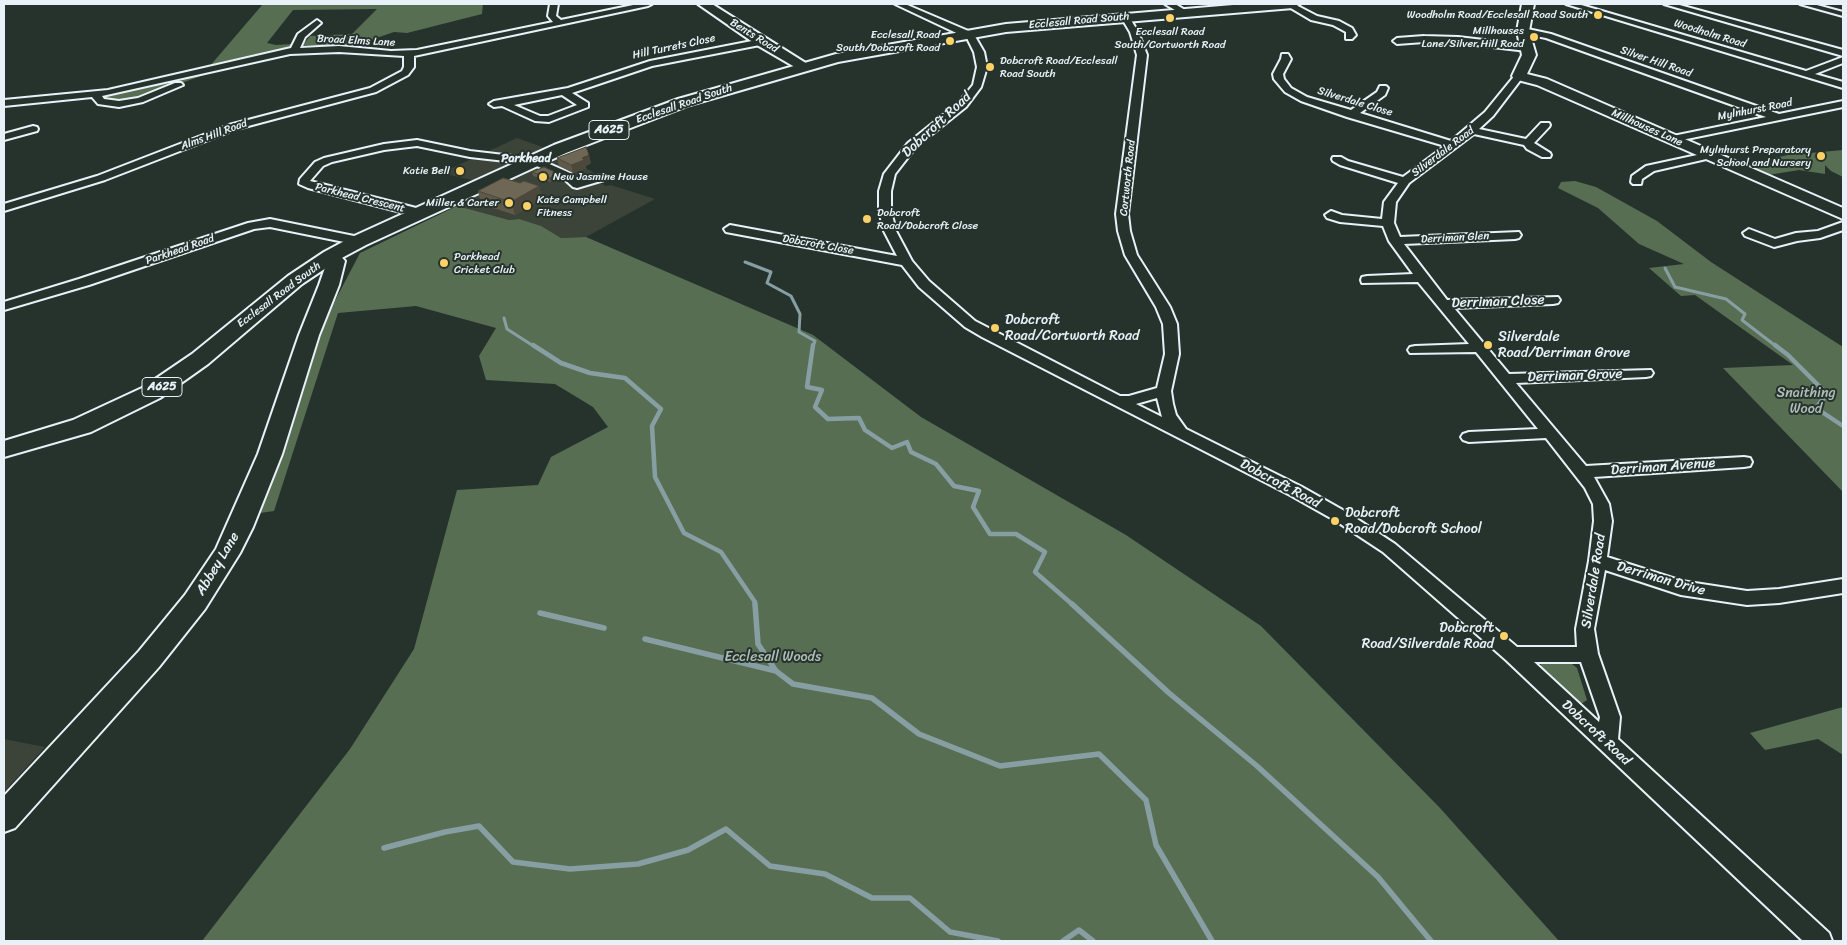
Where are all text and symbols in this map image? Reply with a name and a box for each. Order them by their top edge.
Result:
place label: Woodholm Road/Ecclesall Road South [1407,8,1588,22]
marker: Woodholm Road/Ecclesall Road South [1592,9,1604,21]
street label: Ecclesall Road South [1028,10,1130,32]
marker: Ecclesall Road South/Cortworth Road [1164,12,1176,24]
street label: Bents Road [727,16,781,56]
street label: Woodholm Road [1672,17,1748,51]
place label: Millhouses Lane/Silver Hill Road [1422,24,1524,50]
place label: Ecclesall Road South/Cortworth Road [1115,25,1225,51]
place label: Ecclesall Road South/Dobcroft Road [836,28,940,54]
marker: Millhouses Lane/Silver Hill Road [1528,31,1540,43]
street label: Broad Elms Lane [316,32,396,50]
street label: Hill Turrets Close [631,32,717,62]
marker: Ecclesall Road South/Dobcroft Road [944,35,956,47]
street label: Silver Hill Road [1619,44,1693,80]
place label: Dobcroft Road/Ecclesall Road South [1000,54,1118,80]
marker: Dobcroft Road/Ecclesall Road South [984,61,996,73]
street label: Ecclesall Road South [634,81,734,127]
street label: Silverdale Close [1316,84,1394,120]
street label: Dobcroft Road [899,89,975,161]
street label: Mylnhurst Road [1717,96,1793,124]
street label: Millhouses Lane [1609,106,1685,150]
street label: Alms Hill Road [179,117,249,153]
road number: A625 [589,120,629,140]
street label: Silverdale Road [1409,124,1477,180]
street label: Cortworth Road [1117,139,1139,217]
place label: Mylnhurst Preparatory School and Nursery [1700,143,1811,169]
marker: Mylnhurst Preparatory School and Nursery [1815,150,1827,162]
district label: Parkhead [501,152,551,166]
place label: Katie Bell [403,164,450,178]
marker: Katie Bell [454,165,466,177]
place label: New Jasmine House [553,170,648,184]
marker: New Jasmine House [537,171,549,183]
street label: Parkhead Crescent [314,180,406,216]
place label: Kate Campbell Fitness [537,193,607,219]
place label: Miller & Carter [426,196,499,210]
marker: Miller & Carter [503,197,515,209]
marker: Kate Campbell Fitness [521,200,533,212]
place label: Dobcroft Road/Dobcroft Close [877,206,978,232]
marker: Dobcroft Road/Dobcroft Close [861,213,873,225]
street label: Derriman Glen [1420,230,1490,246]
street label: Parkhead Road [144,232,216,268]
street label: Dobcroft Close [781,232,855,258]
place label: Parkhead Cricket Club [454,250,515,276]
marker: Parkhead Cricket Club [438,257,450,269]
street label: Ecclesall Road South [235,259,323,331]
street label: Derriman Close [1451,292,1545,312]
place label: Dobcroft Road/Cortworth Road [1005,312,1139,344]
marker: Dobcroft Road/Cortworth Road [989,322,1001,334]
place label: Silverdale Road/Derriman Grove [1498,329,1630,362]
marker: Silverdale Road/Derriman Grove [1482,339,1494,351]
street label: Derriman Grove [1527,366,1623,386]
road number: A625 [142,378,182,397]
park label: Snaithing Wood [1776,385,1836,418]
street label: Derriman Avenue [1610,455,1716,479]
street label: Dobcroft Road [1237,456,1323,512]
place label: Dobcroft Road/Dobcroft School [1345,505,1482,538]
marker: Dobcroft Road/Dobcroft School [1329,515,1341,527]
street label: Abbey Lane [193,529,243,599]
street label: Silverdale Road [1578,533,1610,629]
street label: Derriman Drive [1615,558,1707,600]
place label: Dobcroft Road/Silverdale Road [1362,620,1494,652]
marker: Dobcroft Road/Silverdale Road [1498,630,1510,642]
park label: Ecclesall Woods [725,649,821,665]
street label: Dobcroft Road [1558,697,1634,769]

